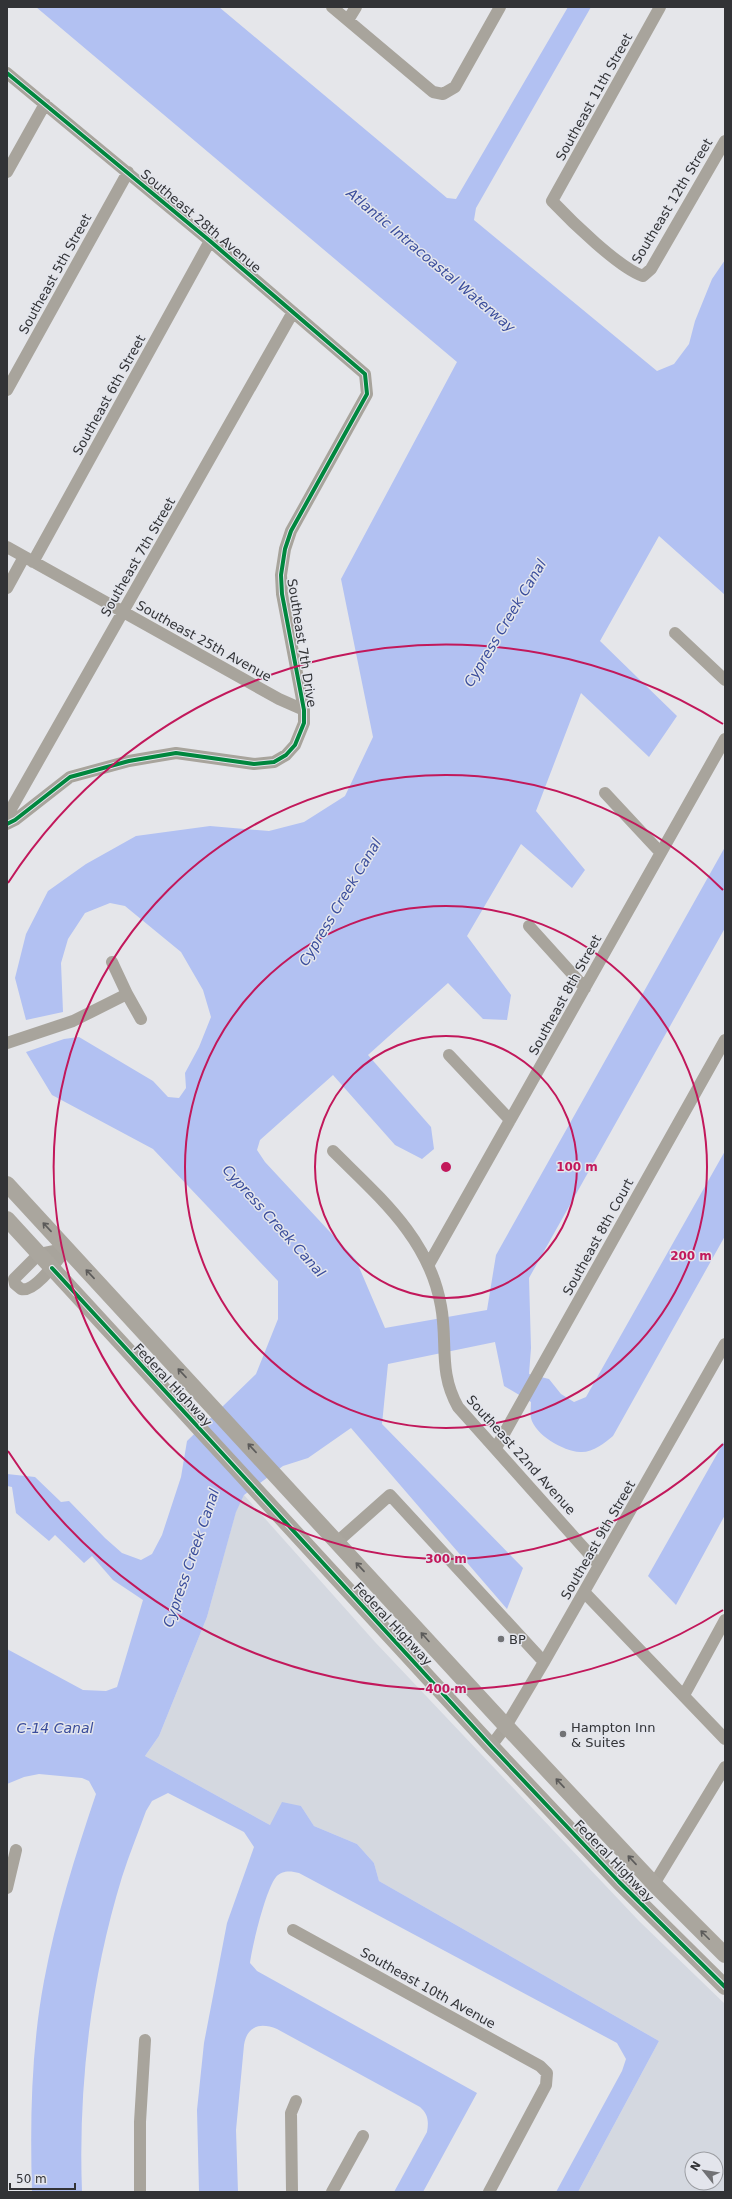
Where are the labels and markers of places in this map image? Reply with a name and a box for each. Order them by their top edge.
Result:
centre of rings [439,1160,453,1174]
place label: BP [509,1632,526,1647]
marker: BP [496,1634,506,1644]
place label: Hampton Inn & Suites [571,1720,655,1750]
marker: Hampton Inn & Suites [558,1729,568,1739]

